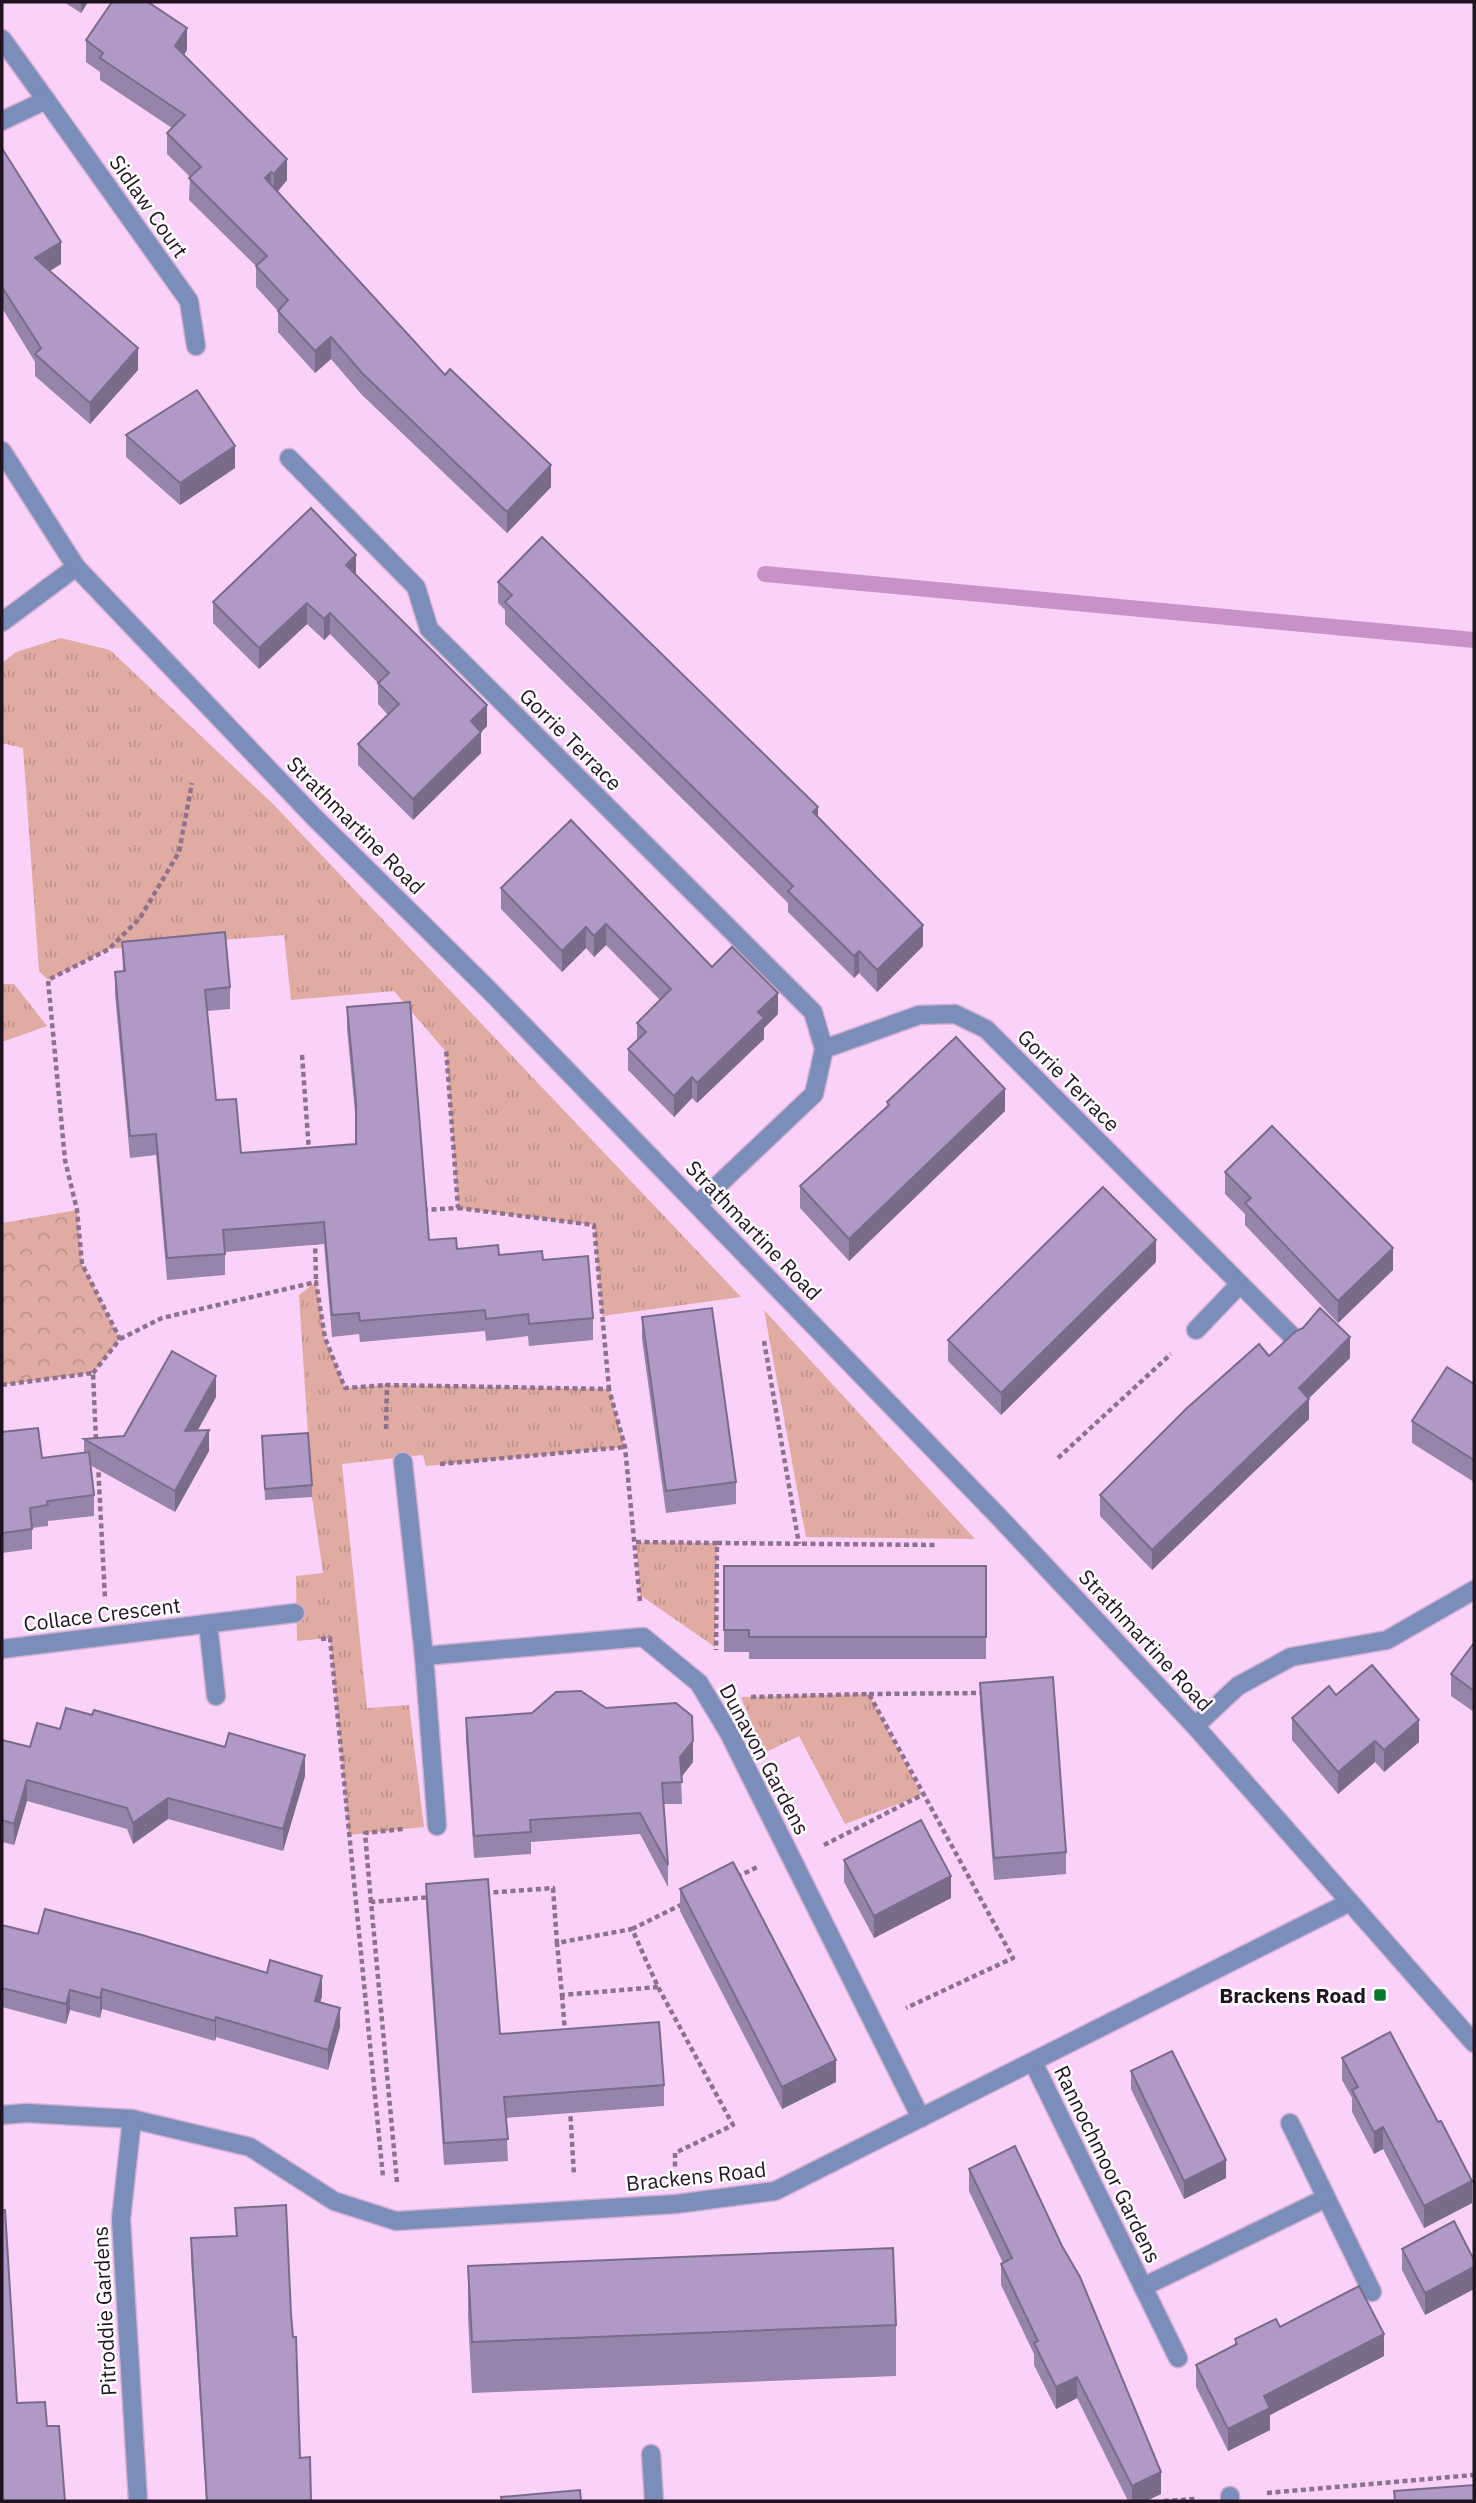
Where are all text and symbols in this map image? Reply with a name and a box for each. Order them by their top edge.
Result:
street label: Sidlaw Court [103,149,195,263]
street label: Gorrie Terrace [514,682,628,796]
street label: Strathmartine Road [281,750,431,900]
street label: Gorrie Terrace [1012,1023,1126,1137]
street label: Strathmartine Road [680,1154,828,1306]
street label: Strathmartine Road [1073,1563,1219,1717]
street label: Collace Crescent [22,1590,182,1638]
street label: Dunavon Gardens [713,1679,817,1839]
place label: Brackens Road [1219,1981,1366,2009]
marker: Brackens Road [1372,1987,1388,2003]
street label: Rannochmoor Gardens [1048,2061,1168,2267]
street label: Brackens Road [625,2155,767,2197]
street label: Pitroddie Gardens [86,2225,122,2397]

